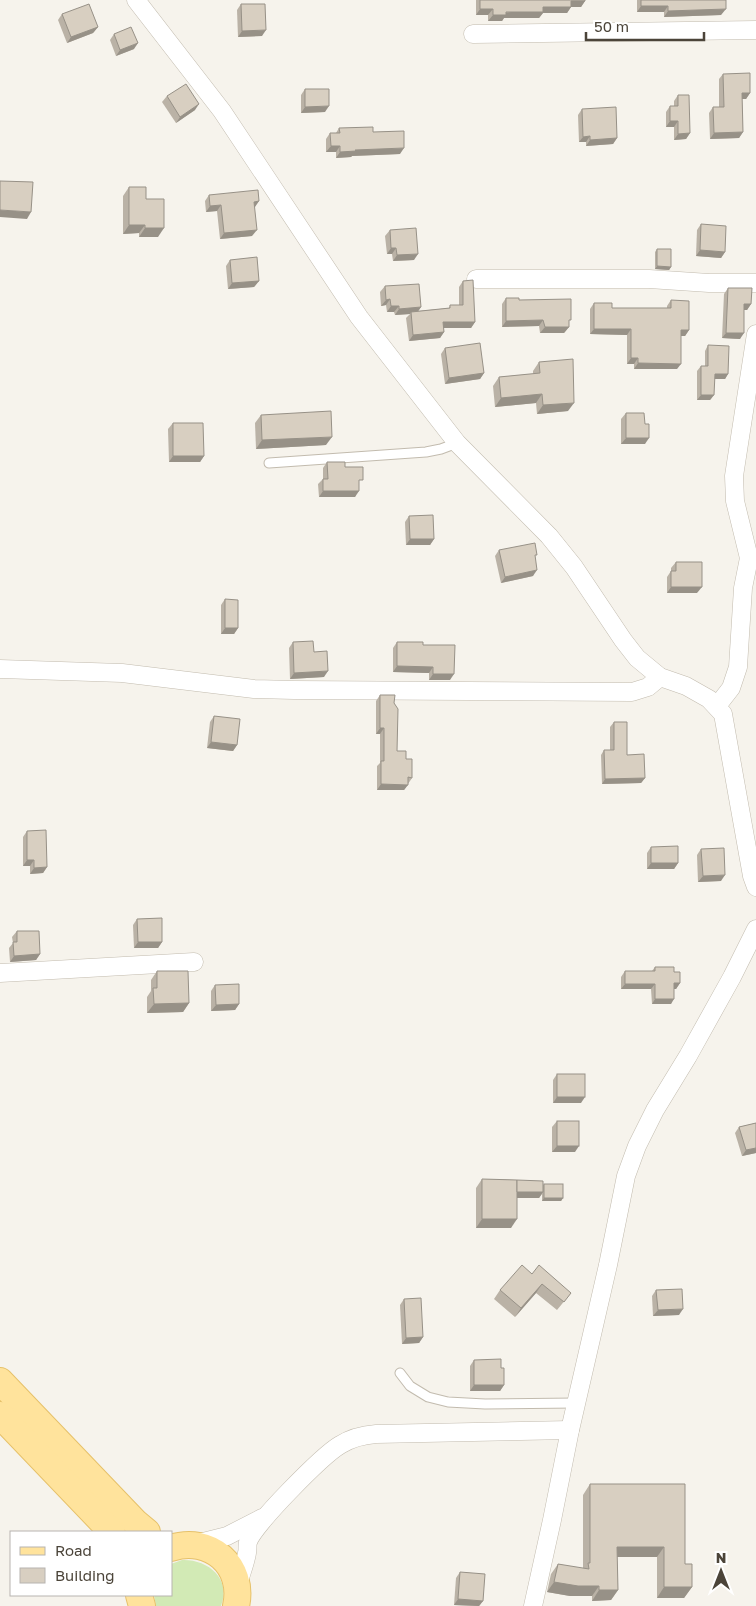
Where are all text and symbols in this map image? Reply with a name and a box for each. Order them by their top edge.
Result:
scale bar [586,10,704,42]
text: 50 m [594,17,629,35]
legend [10,1531,172,1596]
text: Road [55,1541,92,1559]
north arrow [696,1546,746,1596]
text: N [716,1549,726,1566]
text: Building [55,1566,115,1584]

